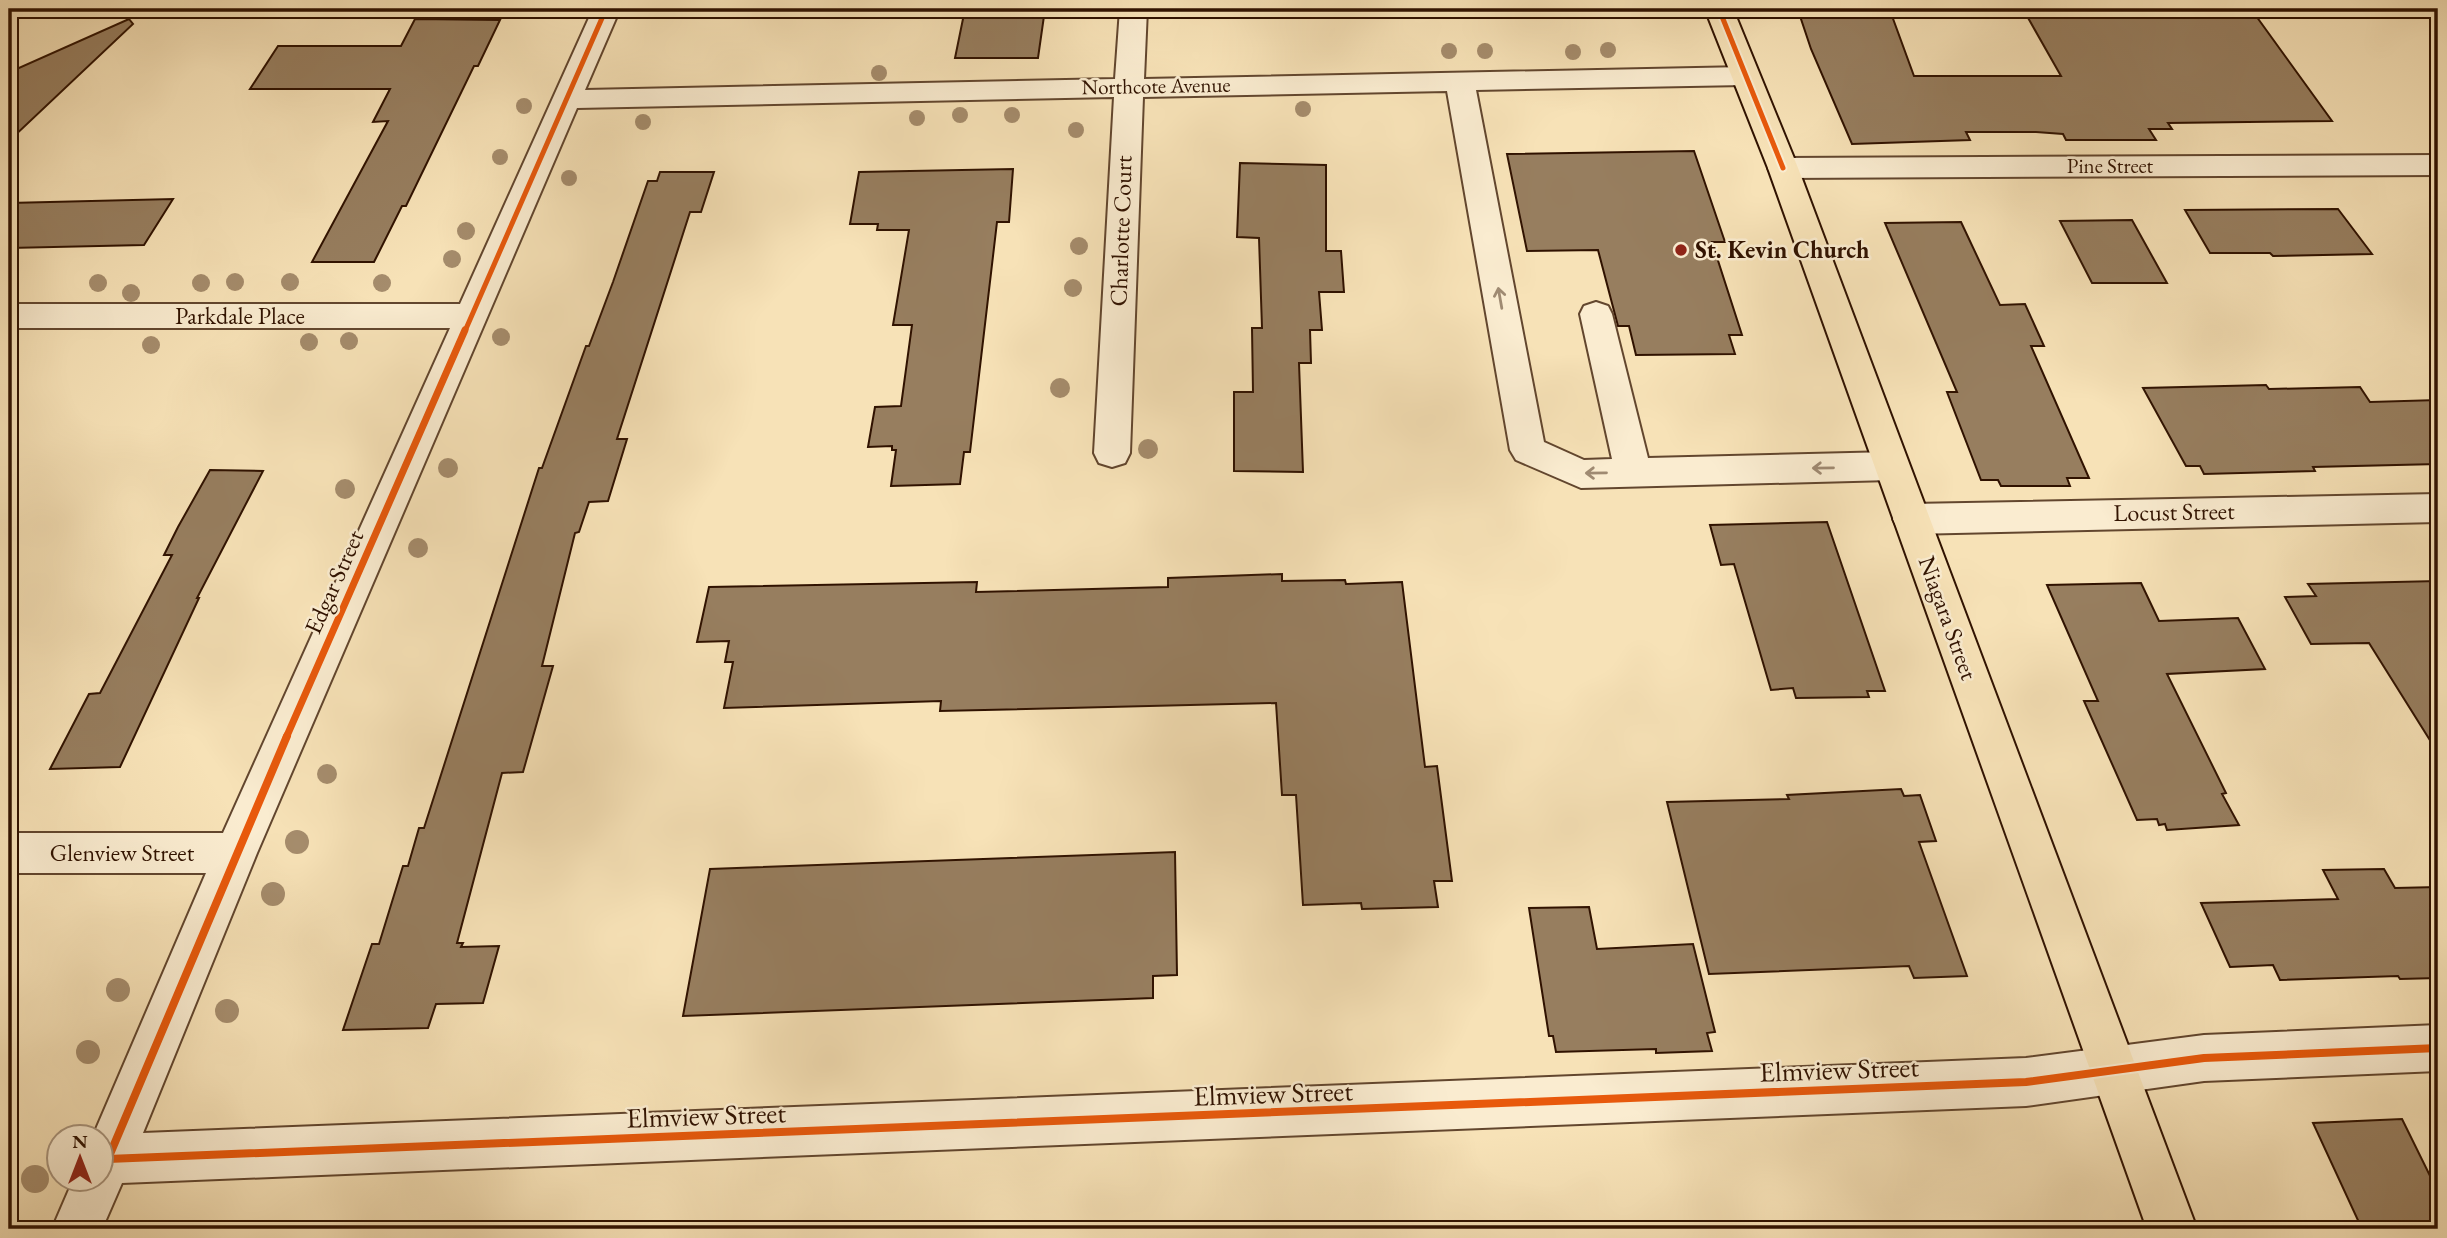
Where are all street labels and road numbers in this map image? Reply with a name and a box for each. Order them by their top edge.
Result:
street label: Northcote Avenue [1081,71,1231,100]
street label: Pine Street [2067,152,2154,179]
street label: Charlotte Court [1102,155,1139,307]
street label: Parkdale Place [175,300,305,331]
street label: Locust Street [2113,495,2235,528]
street label: Edgar Street [297,525,370,639]
street label: Niagara Street [1912,552,1985,684]
street label: Glenview Street [50,837,195,868]
street label: Elmview Street [1758,1048,1920,1090]
street label: Elmview Street [1192,1072,1354,1114]
street label: Elmview Street [625,1094,787,1136]

